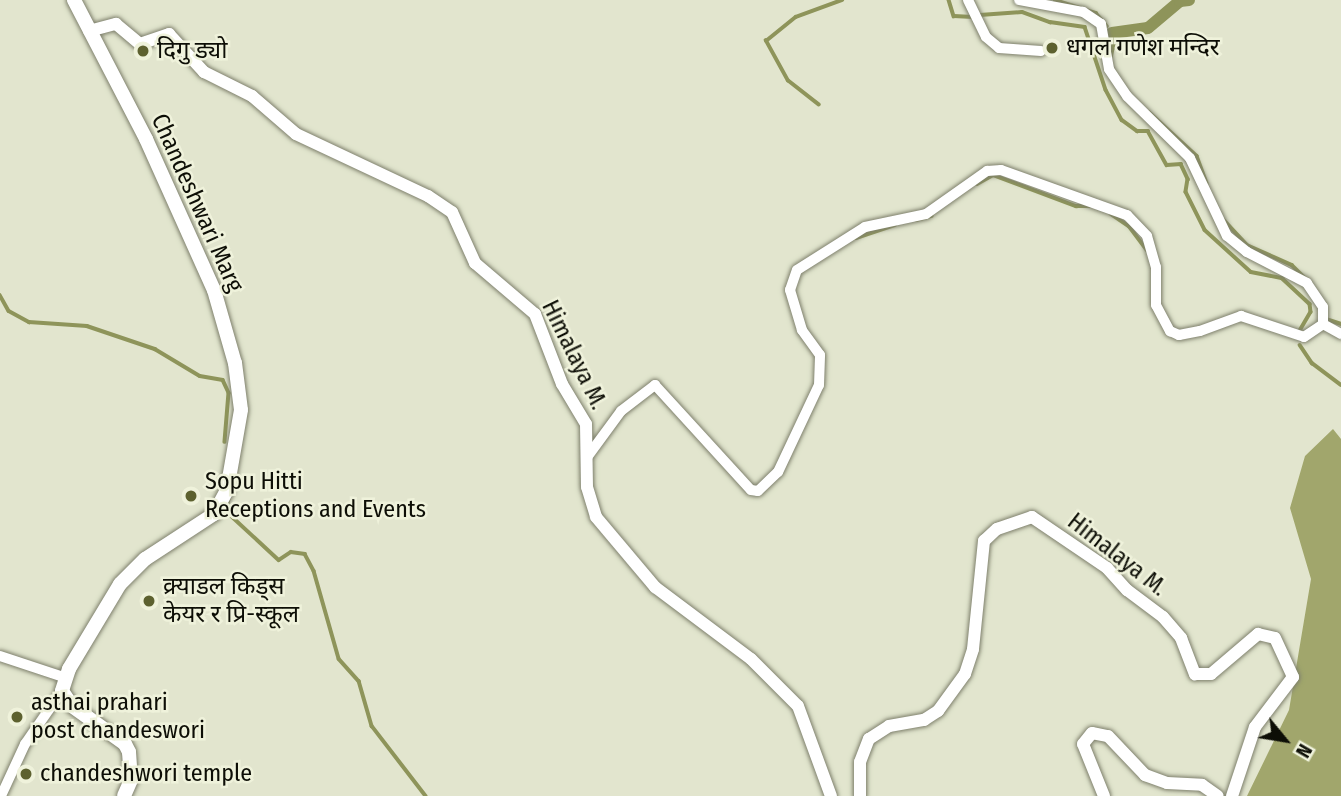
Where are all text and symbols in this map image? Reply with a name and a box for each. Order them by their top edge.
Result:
place label: धगल गणेश मन्दिर [1066,34,1220,62]
place label: दिगु ड्यो [157,37,227,65]
marker: धगल गणेश मन्दिर [1044,40,1060,56]
marker: दिगु ड्यो [135,43,151,59]
street label: Chandeshwari Marg [145,109,249,297]
street label: Himalaya M. [535,296,613,414]
place label: Sopu Hitti Receptions and Events [205,468,426,524]
marker: Sopu Hitti Receptions and Events [183,488,199,504]
street label: Himalaya M. [1062,507,1172,603]
place label: क्र्याडल किड्स केयर र प्रि-स्कूल [163,573,299,629]
marker: क्र्याडल किड्स केयर र प्रि-स्कूल [141,593,157,609]
place label: asthai prahari post chandeswori [31,689,205,745]
north arrow [1250,705,1320,775]
marker: asthai prahari post chandeswori [9,709,25,725]
text: N [1291,740,1316,761]
place label: chandeshwori temple [40,760,252,788]
marker: chandeshwori temple [18,766,34,782]

